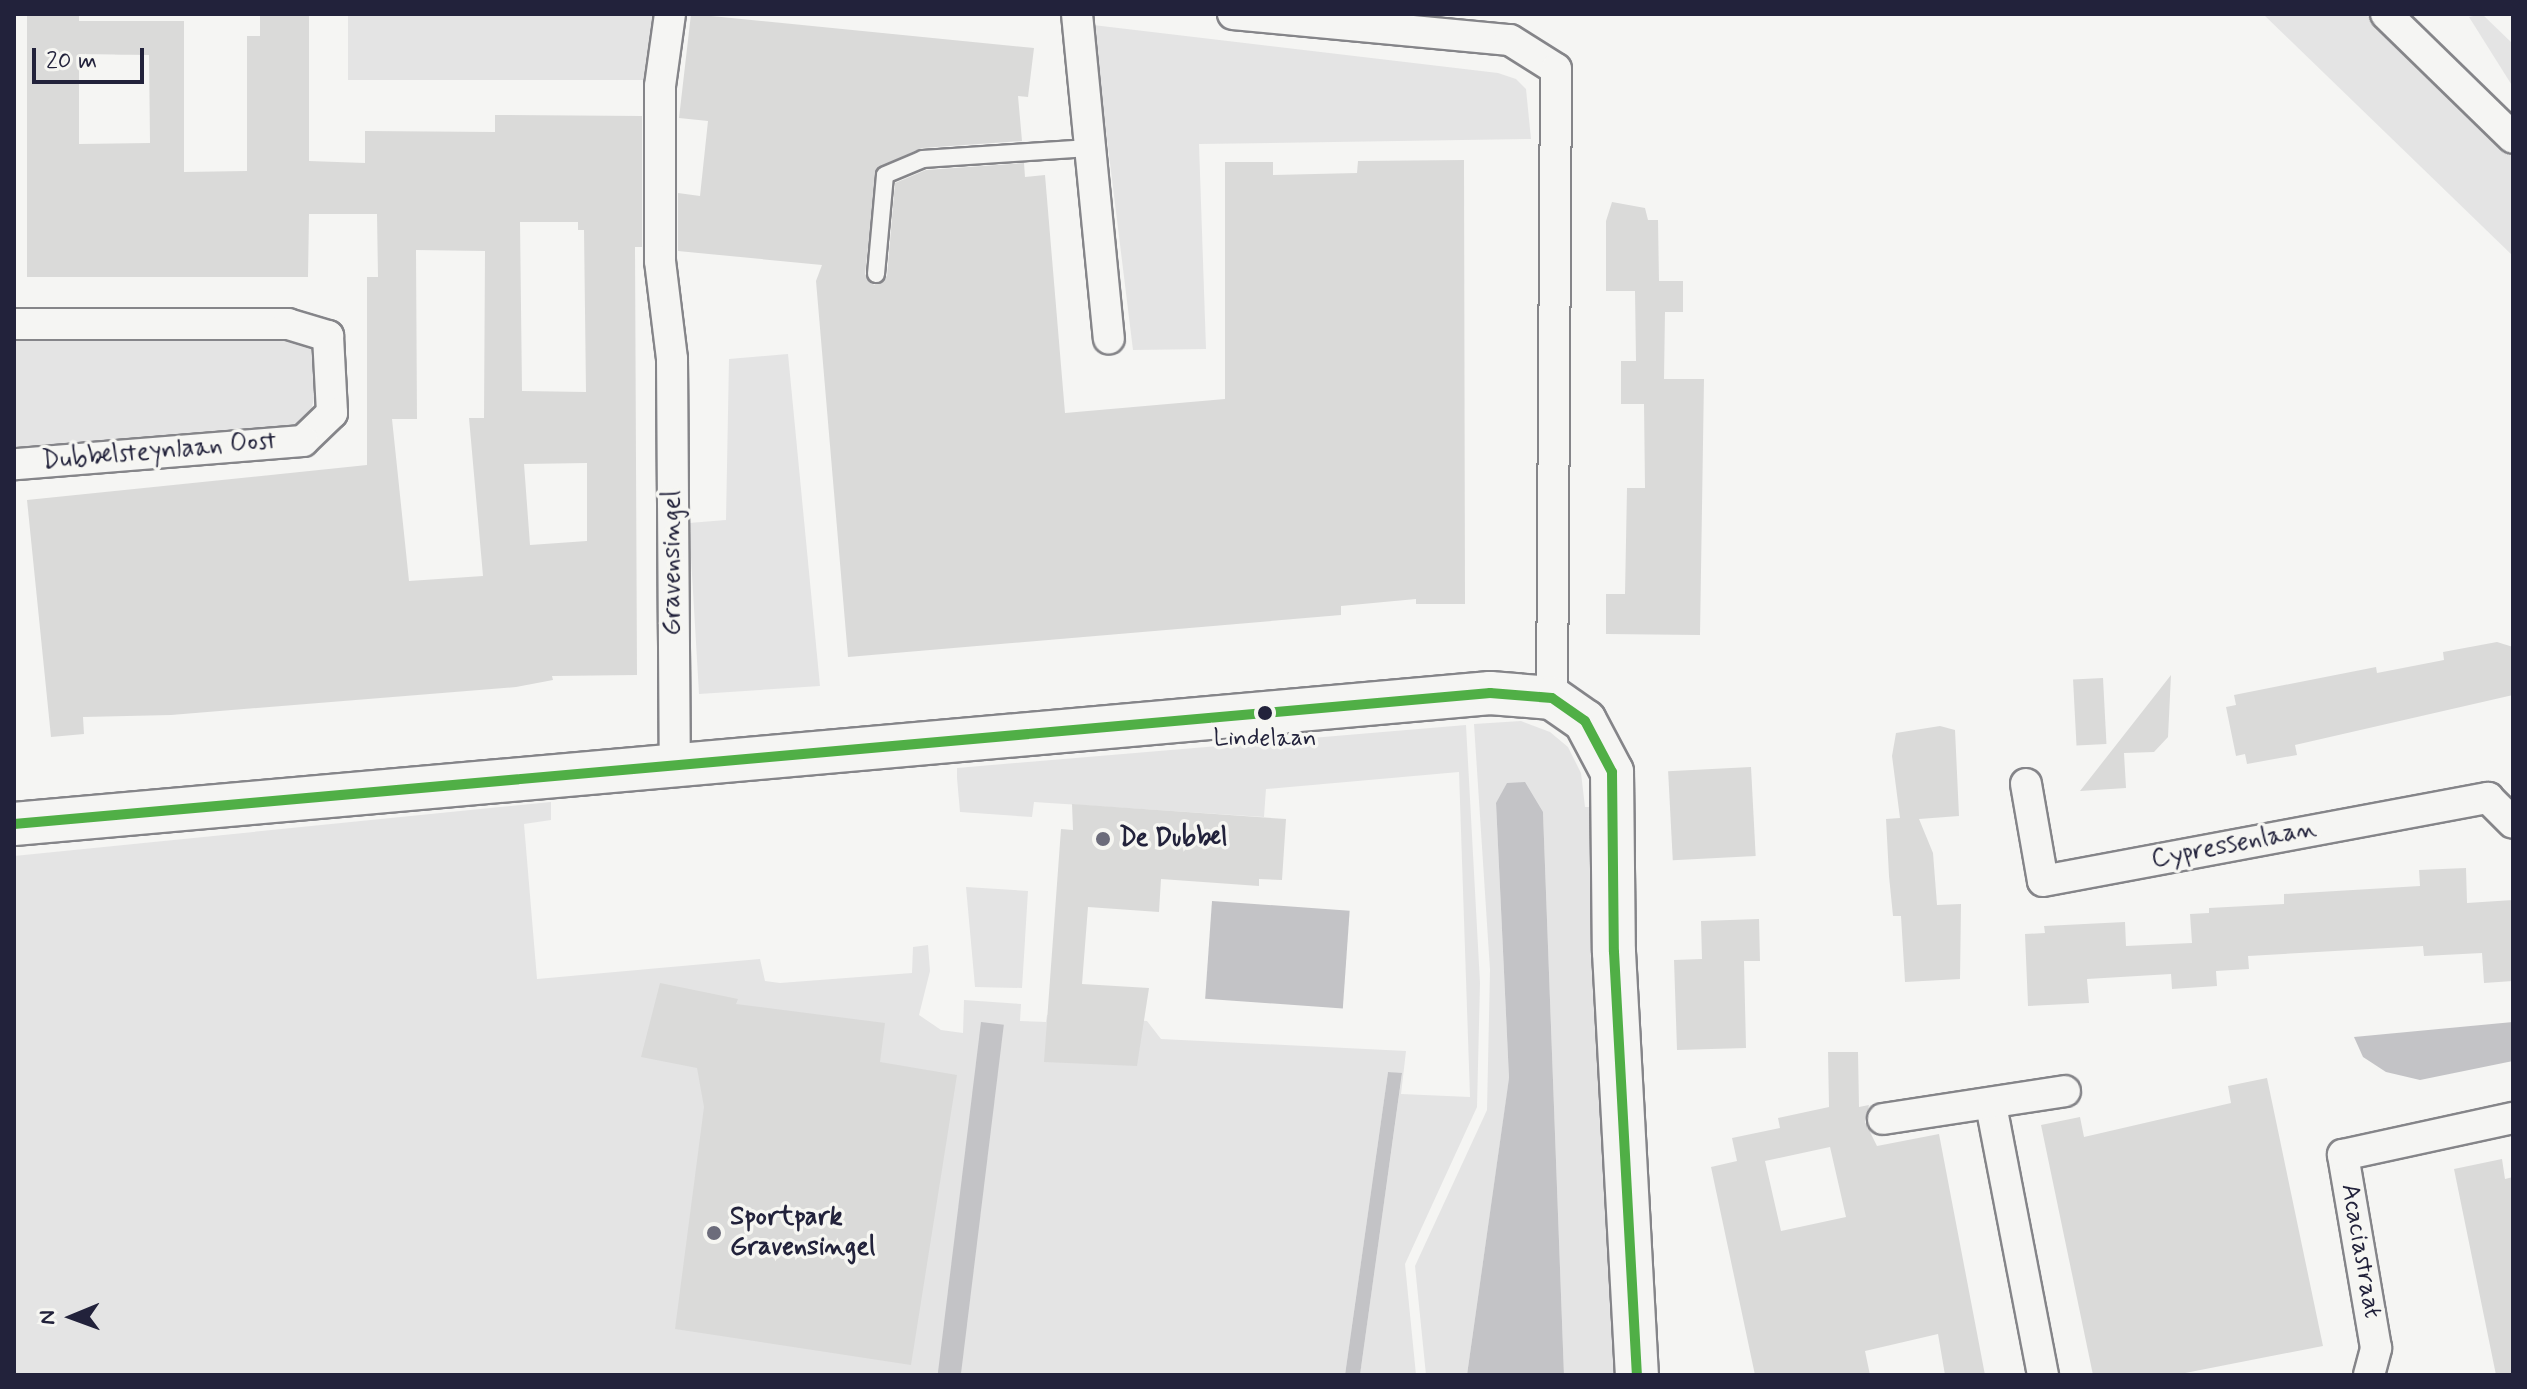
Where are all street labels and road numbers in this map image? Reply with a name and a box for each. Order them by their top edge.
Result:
street label: Dubbelsteynlaan Oost [41,426,277,478]
street label: Gravensingel [657,490,689,636]
street label: Cypressenlaan [2149,814,2319,876]
street label: Acaciastraat [2333,1181,2387,1321]

